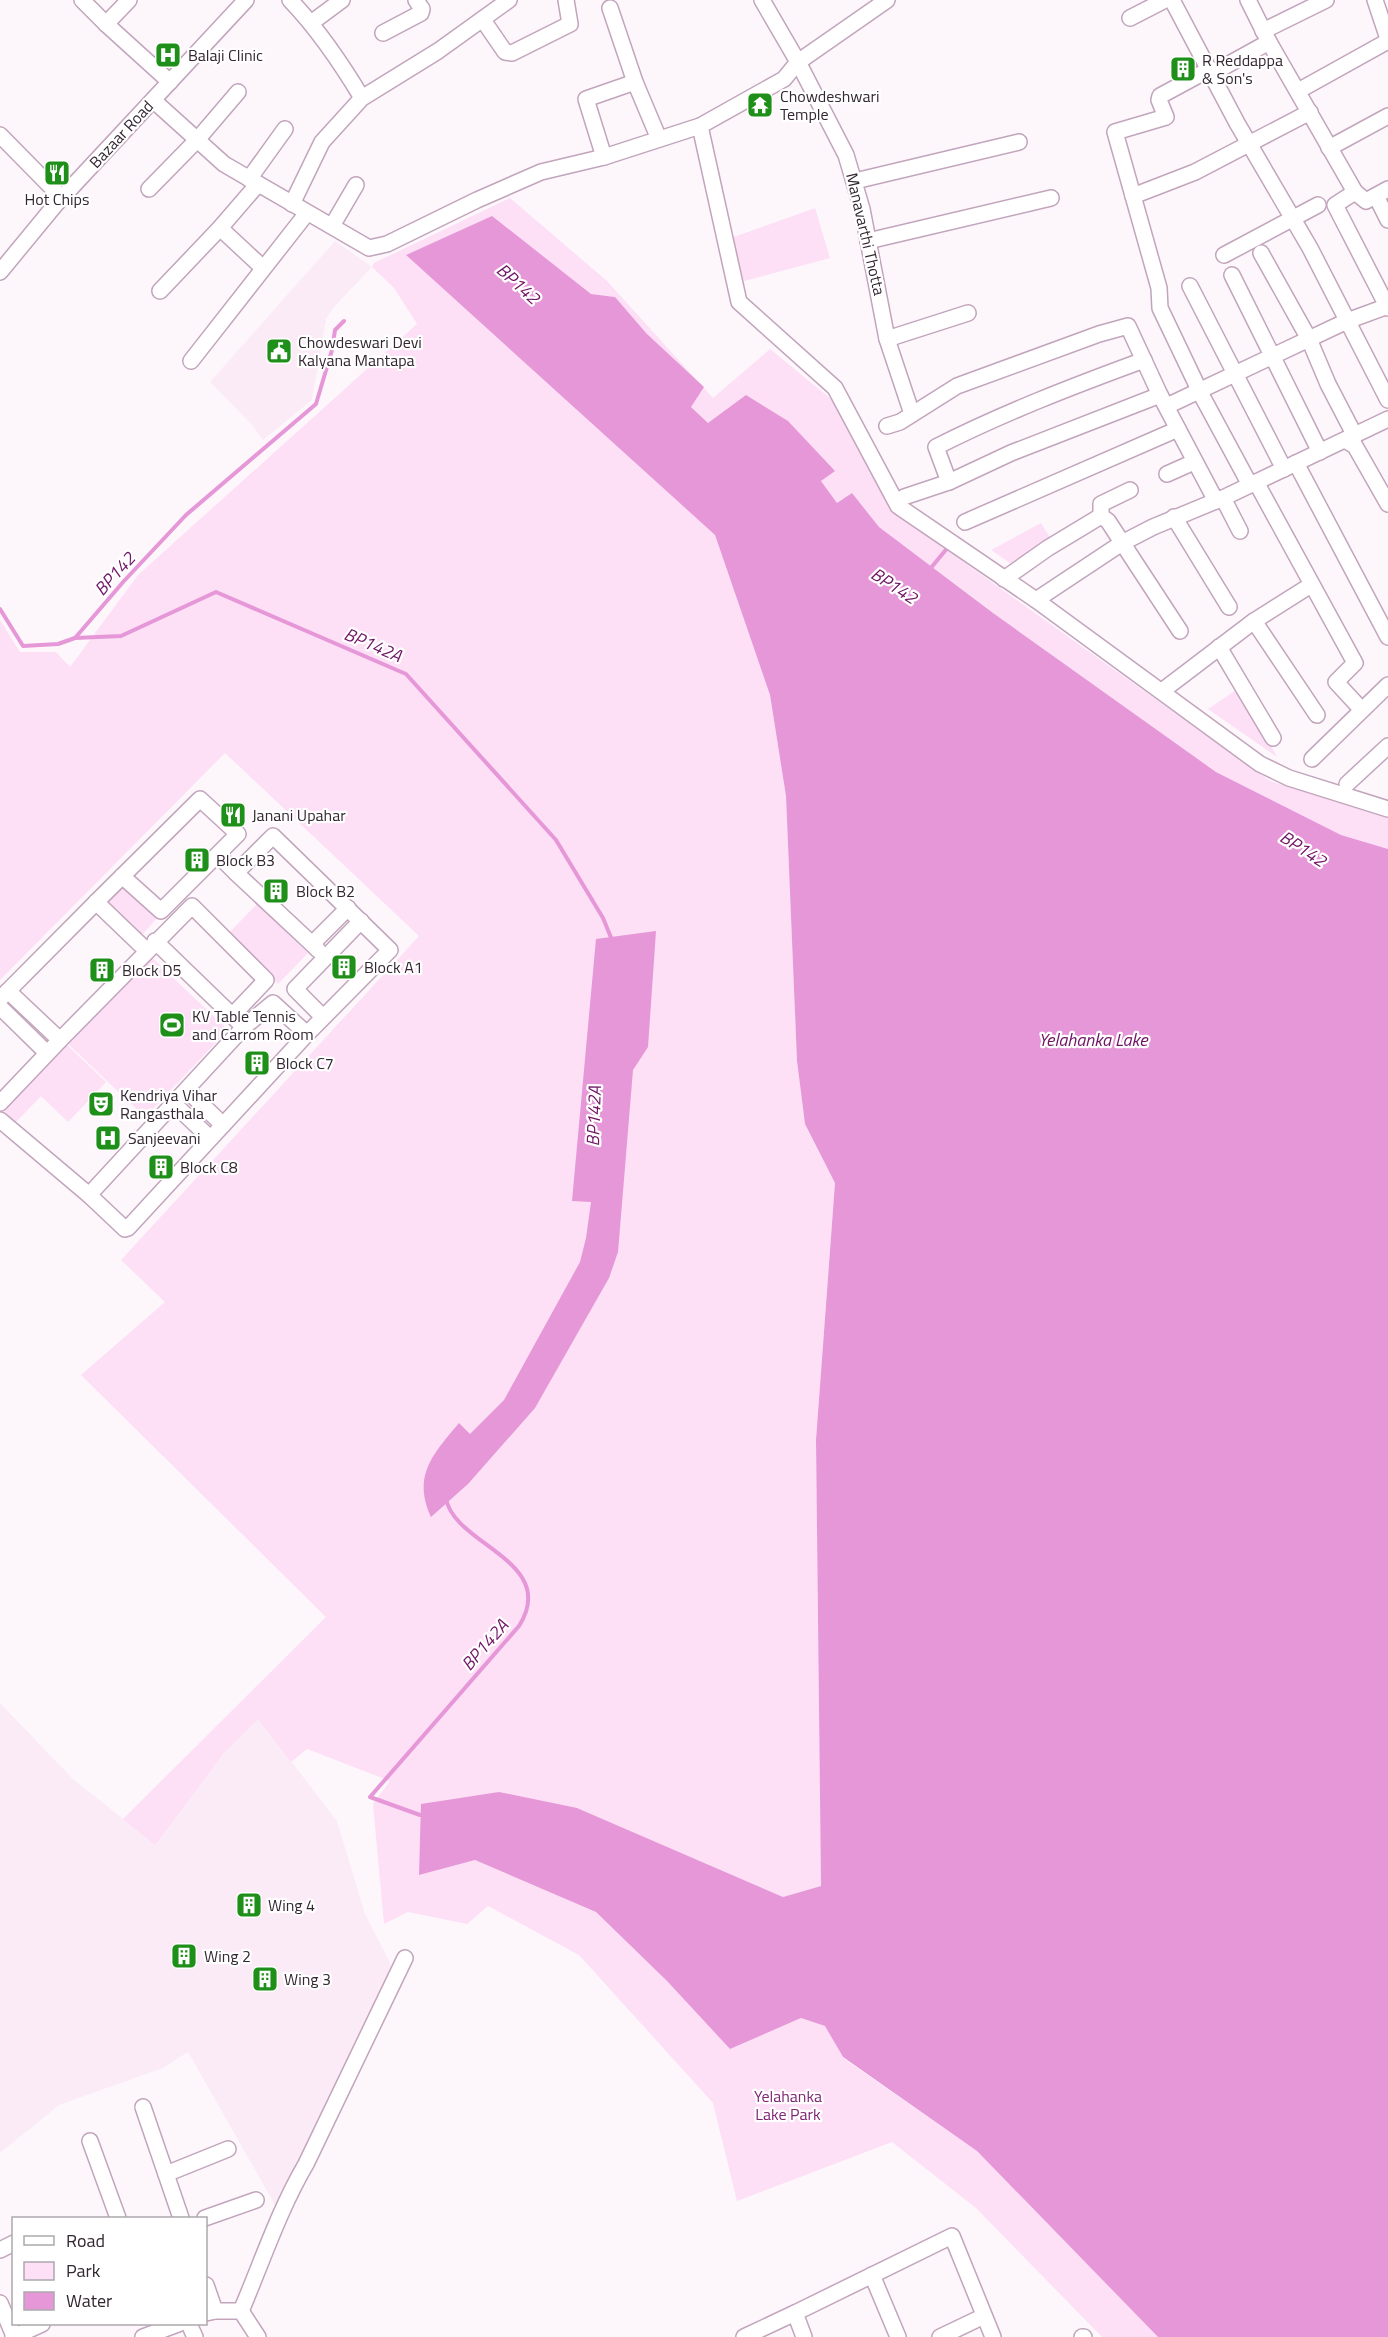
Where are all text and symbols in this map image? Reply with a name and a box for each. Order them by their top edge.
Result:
hospital icon: Balaji Clinic [153,40,183,70]
place label: Balaji Clinic [188,43,263,67]
place label: R Reddappa & Son's [1202,48,1283,90]
building icon: R Reddappa & Son's [1168,54,1198,84]
place label: Chowdeshwari Temple [780,84,879,126]
temple icon: Chowdeshwari Temple [745,90,775,120]
street label: Bazaar Road [83,95,159,173]
restaurant icon: Hot Chips [42,158,72,188]
street label: Manavarthi Thotta [840,170,892,298]
place label: Hot Chips [25,187,89,211]
water label: BP142 [491,257,547,311]
place label: Chowdeswari Devi Kalyana Mantapa [298,330,422,372]
public building icon: Chowdeswari Devi Kalyana Mantapa [264,336,294,366]
water label: BP142 [88,545,142,601]
water label: BP142 [866,561,924,611]
water label: BP142A [340,620,406,669]
restaurant icon: Janani Upahar [218,800,248,830]
place label: Janani Upahar [252,803,346,827]
water label: BP142 [1275,824,1333,874]
building icon: Block B3 [182,845,212,875]
place label: Block B3 [216,848,275,872]
building icon: Block B2 [261,876,291,906]
place label: Block B2 [296,879,355,903]
building icon: Block A1 [329,952,359,982]
building icon: Block D5 [87,955,117,985]
place label: Block A1 [364,955,423,979]
place label: Block D5 [122,958,181,982]
place label: KV Table Tennis and Carrom Room [192,1004,314,1046]
sports icon: KV Table Tennis and Carrom Room [157,1010,187,1040]
water label: Yelahanka Lake [1038,1026,1149,1053]
building icon: Block C7 [242,1048,272,1078]
place label: Block C7 [276,1051,334,1075]
place label: Kendriya Vihar Rangasthala [120,1083,218,1125]
water label: BP142A [579,1085,608,1147]
theatre icon: Kendriya Vihar Rangasthala [86,1089,116,1119]
hospital icon: Sanjeevani [93,1123,123,1153]
place label: Sanjeevani [128,1126,201,1150]
building icon: Block C8 [146,1152,176,1182]
place label: Block C8 [180,1155,238,1179]
water label: BP142A [455,1613,515,1676]
building icon: Wing 4 [234,1890,264,1920]
place label: Wing 4 [268,1893,315,1917]
building icon: Wing 2 [169,1941,199,1971]
place label: Wing 2 [204,1944,251,1968]
building icon: Wing 3 [250,1964,280,1994]
place label: Wing 3 [284,1967,331,1991]
park label: Yelahanka Lake Park [754,2084,822,2126]
legend [12,2217,207,2325]
text: Road [66,2227,105,2254]
text: Park [66,2257,101,2284]
text: Water [66,2287,112,2314]

